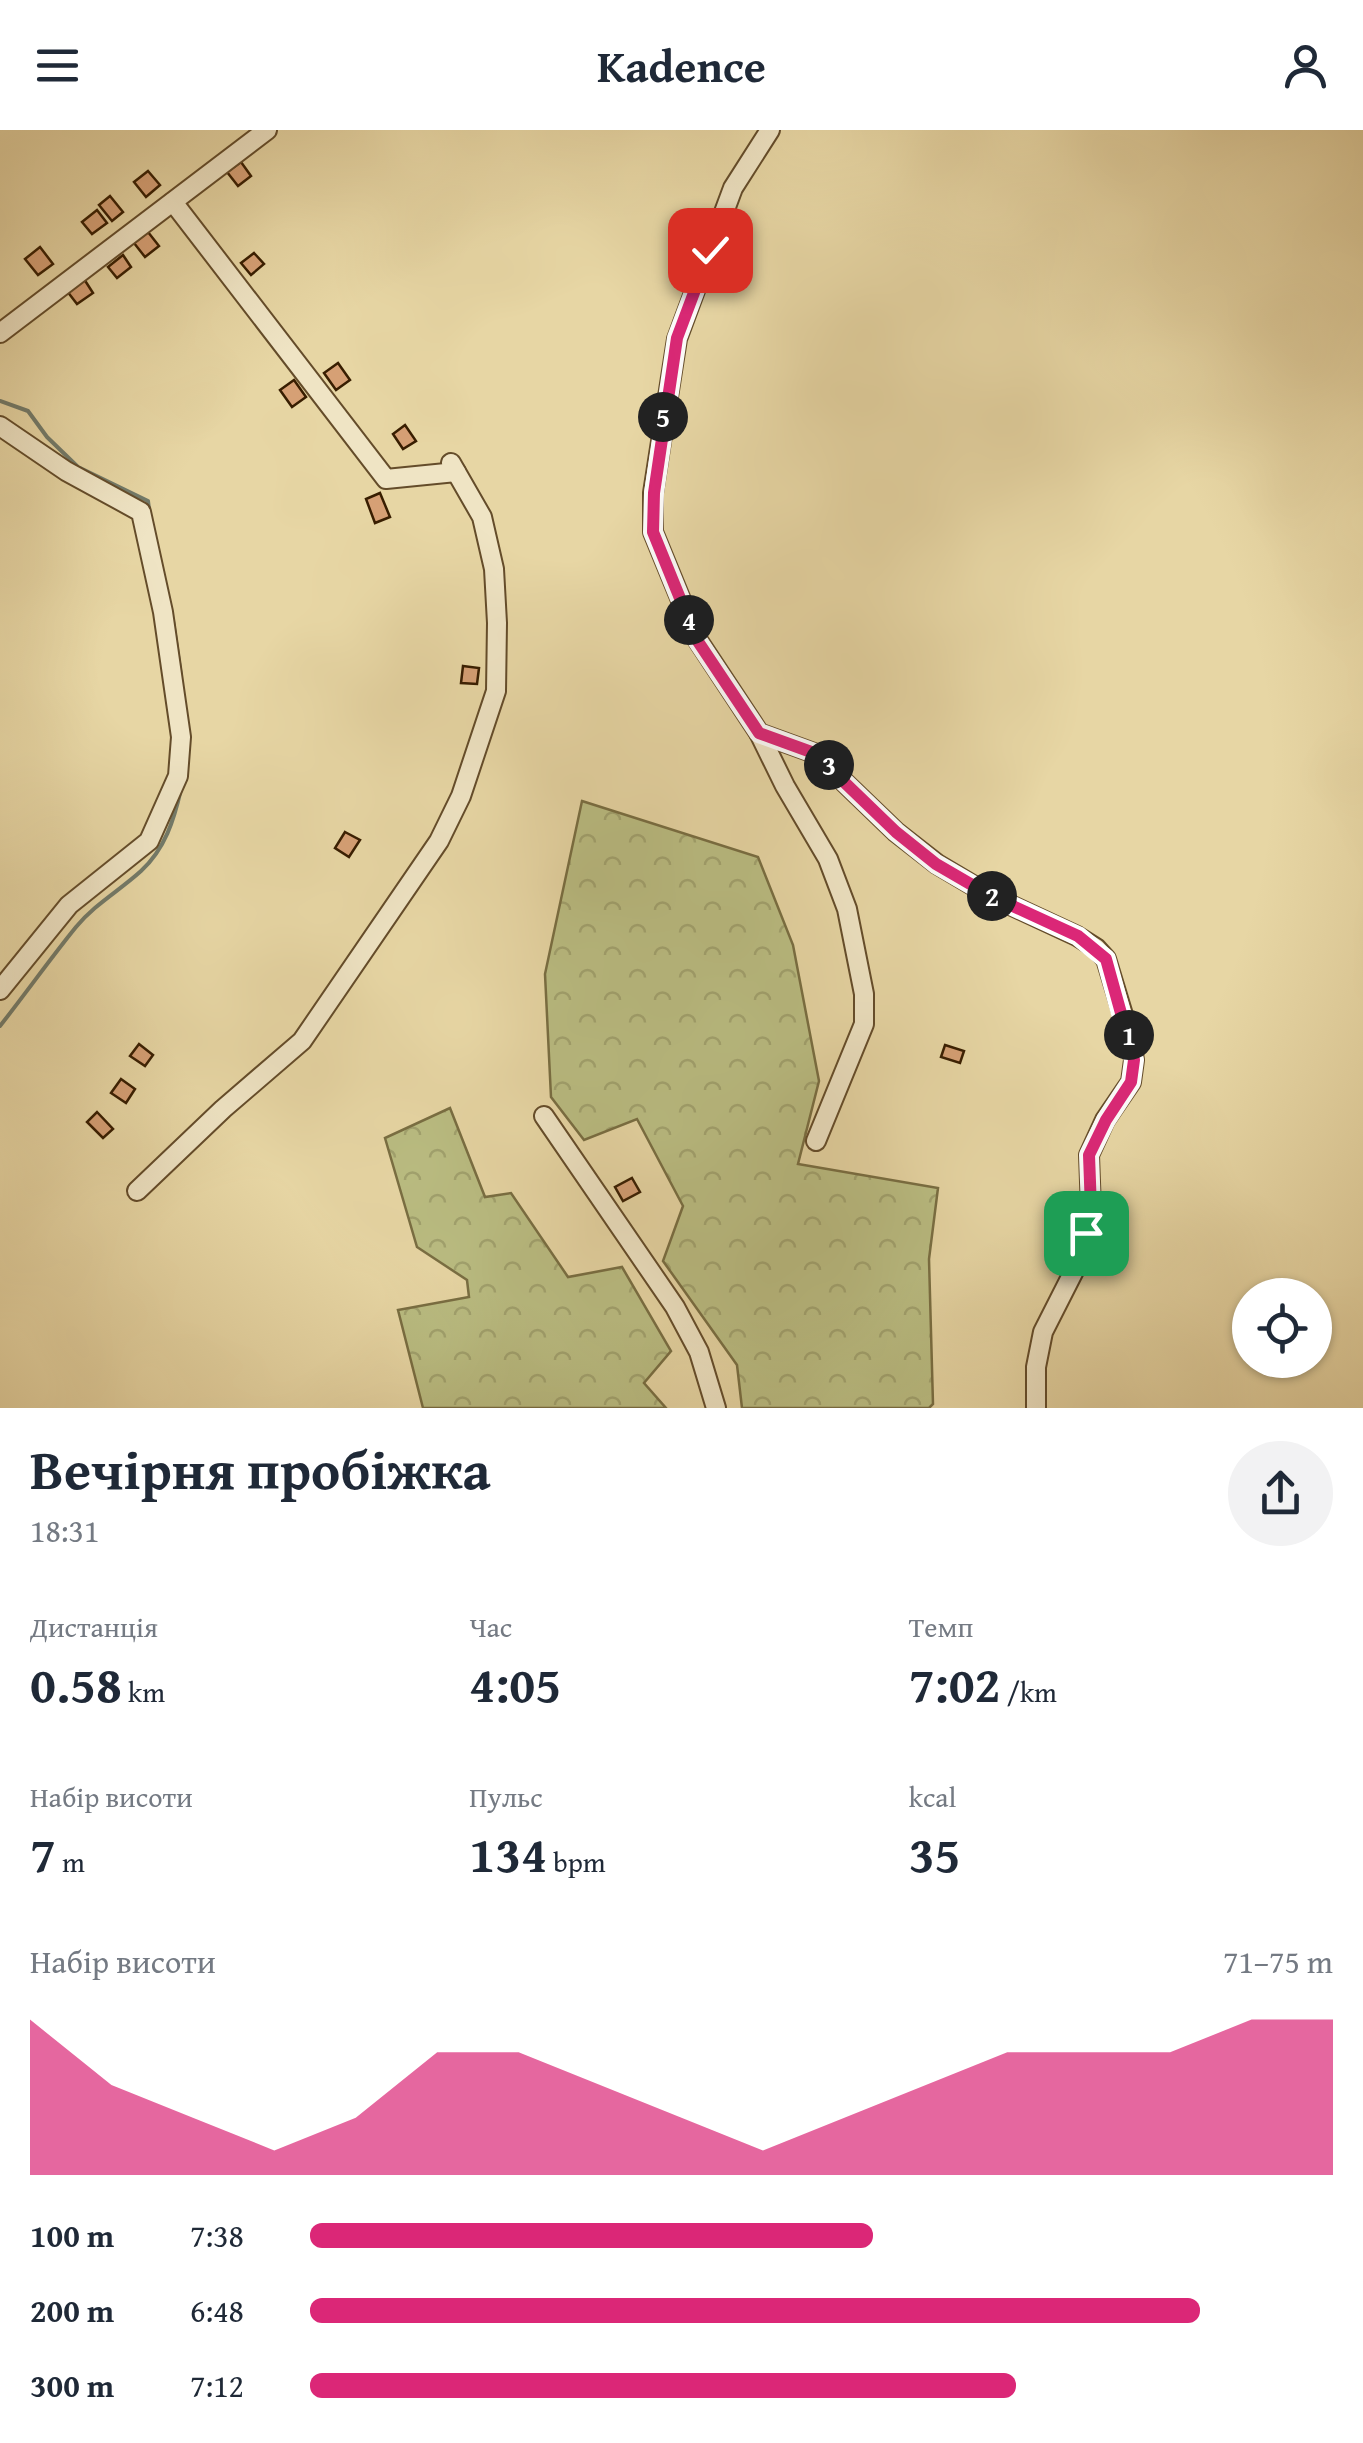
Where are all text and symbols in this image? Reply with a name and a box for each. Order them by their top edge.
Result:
text: Kadence [597,33,766,98]
icon: menu [30,38,85,93]
icon: person [1278,38,1333,93]
pin [668,208,753,293]
icon: check [683,223,738,278]
pin: 5 [638,392,688,442]
text: 5 [656,396,670,437]
pin: 4 [664,595,714,645]
text: 4 [682,599,696,640]
pin: 3 [804,740,854,790]
text: 3 [822,744,836,785]
pin: 2 [967,871,1017,921]
text: 2 [985,875,999,916]
pin: 1 [1104,1010,1154,1060]
text: 1 [1122,1014,1136,1055]
pin [1044,1191,1129,1276]
icon: arrive [1059,1206,1114,1261]
map controls [1232,1278,1332,1378]
button: locate [1232,1278,1332,1378]
text: Вечірня пробіжка [30,1429,491,1509]
button: share [1228,1441,1333,1546]
text: 18:31 [30,1507,99,1554]
text: Дистанція [30,1606,158,1647]
text: Час [469,1606,512,1647]
text: Темп [909,1606,973,1647]
text: 0.58 [30,1647,122,1720]
text: 4:05 [469,1647,561,1720]
text: 7:02 [909,1647,1001,1720]
text: km [122,1671,165,1712]
text: /km [1001,1671,1057,1712]
text: Набір висоти [30,1776,193,1817]
text: Пульс [469,1776,543,1817]
text: kcal [909,1776,956,1817]
text: 7 [30,1817,56,1890]
text: 134 [469,1817,547,1890]
text: 35 [909,1817,960,1890]
text: m [56,1841,85,1882]
text: bpm [547,1841,606,1882]
text: Набір висоти [30,1938,216,1985]
text: 71–75 m [1223,1938,1333,1985]
text: 100 m [30,2212,114,2259]
text: 7:38 [190,2212,244,2259]
text: 200 m [30,2287,114,2334]
text: 6:48 [190,2287,244,2334]
text: 300 m [30,2362,114,2409]
text: 7:12 [190,2362,244,2409]

